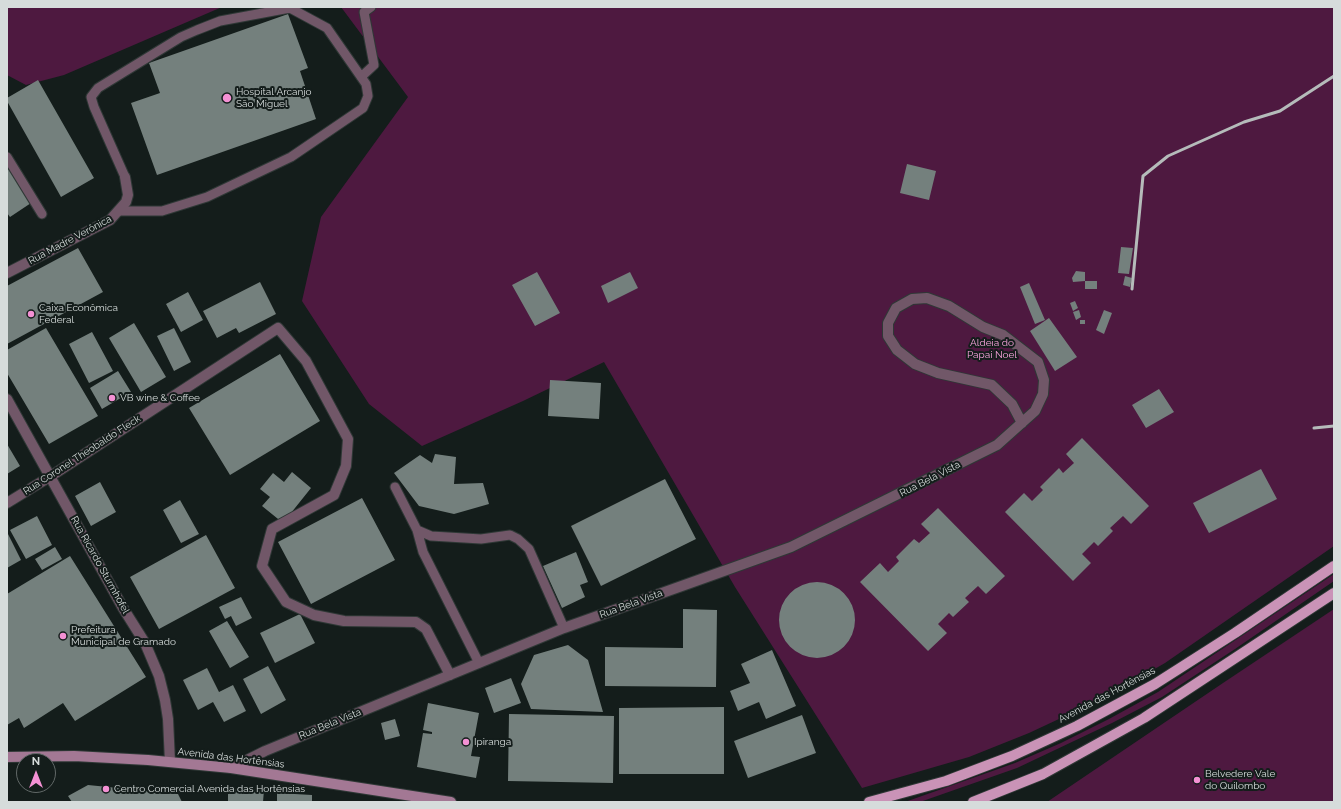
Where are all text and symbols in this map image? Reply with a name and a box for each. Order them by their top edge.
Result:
place label: Hospital Arcanjo São Miguel [236,86,312,110]
marker: Hospital Arcanjo São Miguel [221,92,233,104]
street label: Rua Madre Verônica [26,213,114,267]
place label: Caixa Econômica Federal [39,302,118,326]
marker: Caixa Econômica Federal [26,309,36,319]
park label: Aldeia do Papai Noel [967,337,1017,360]
place label: VB wine & Coffee [120,392,200,404]
marker: VB wine & Coffee [107,393,117,403]
street label: Rua Coronel Theobaldo Fleck [21,413,143,497]
street label: Rua Bela Vista [898,459,962,499]
street label: Rua Ricardo Sturmhofel [68,514,132,616]
street label: Rua Bela Vista [598,587,664,621]
place label: Prefeitura Municipal de Gramado [71,624,176,648]
marker: Prefeitura Municipal de Gramado [58,631,68,641]
street label: Avenida das Hortênsias [1057,664,1157,726]
street label: Rua Bela Vista [297,706,363,742]
place label: Ipiranga [474,736,511,748]
marker: Ipiranga [461,737,471,747]
street label: Avenida das Hortênsias [177,745,285,771]
north arrow [16,753,56,793]
text: N [32,755,40,768]
place label: Belvedere Vale do Quilombo [1205,768,1275,792]
marker: Belvedere Vale do Quilombo [1192,775,1202,785]
place label: Centro Comercial Avenida das Hortênsias [114,783,305,795]
marker: Centro Comercial Avenida das Hortênsias [101,784,111,794]

